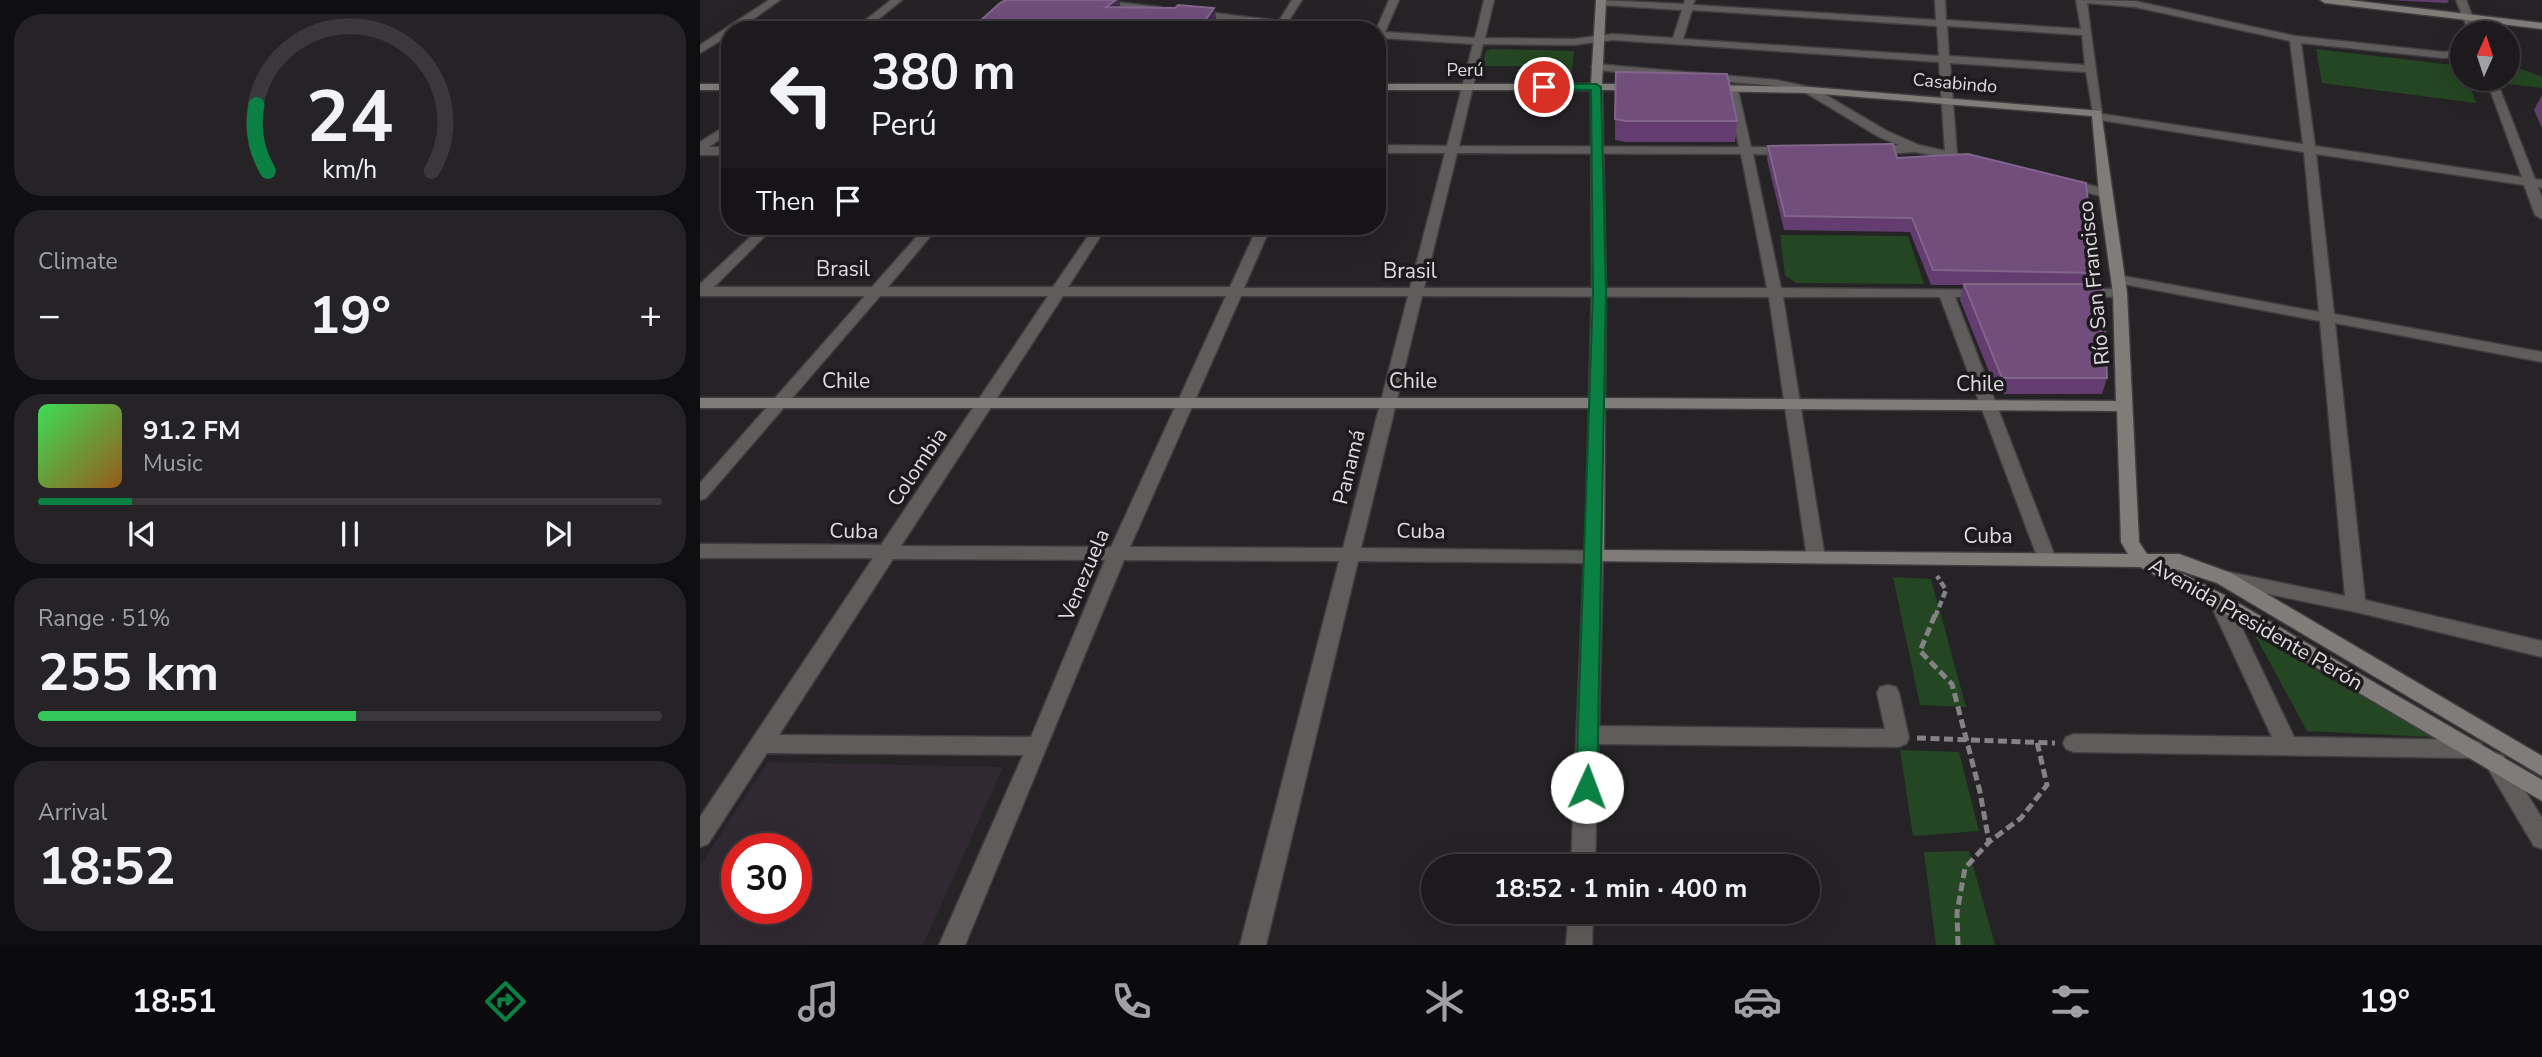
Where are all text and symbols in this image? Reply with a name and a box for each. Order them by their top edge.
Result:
north arrow [2450,21,2520,91]
map controls [2450,21,2520,91]
text: 380 m [871,39,1015,106]
icon: left [756,49,847,140]
pin [1514,57,1574,117]
street label: Perú [1446,58,1484,82]
text: 24 [306,67,394,167]
street label: Casabindo [1912,67,1998,99]
icon: arrive [1525,68,1563,106]
text: Perú [871,103,937,146]
text: km/h [322,153,378,187]
icon: arrive [829,182,867,220]
text: Then [756,184,815,219]
street label: Río San Francisco [2071,199,2117,367]
text: Climate [38,246,118,277]
street label: Brasil [816,255,871,283]
street label: Brasil [1383,257,1438,285]
text: 19° [309,280,391,351]
text: − [38,290,61,341]
text: + [639,290,662,341]
street label: Chile [822,367,870,395]
street label: Chile [1389,367,1437,395]
street label: Chile [1956,370,2004,398]
text: 91.2 FM [143,413,240,448]
street label: Colombia [880,422,954,512]
street label: Panamá [1326,427,1372,507]
text: Music [143,448,203,479]
icon: previous [123,515,161,553]
icon: pause [331,515,369,553]
icon: next [539,515,577,553]
street label: Cuba [829,517,879,545]
street label: Cuba [1396,517,1446,545]
street label: Cuba [1963,522,2013,550]
street label: Venezuela [1052,525,1116,626]
street label: Avenida Presidente Perón [2144,551,2368,697]
text: Range · 51% [38,603,170,634]
text: 255 km [38,637,219,708]
position arrow [1550,750,1624,824]
text: Arrival [38,797,107,828]
text: 18:52 [38,831,176,902]
speed limit sign: 30 [721,833,812,924]
text: 18:52 · 1 min · 400 m [1494,871,1747,906]
icon: directions [481,977,530,1026]
icon: music [794,977,843,1026]
icon: phone [1107,977,1156,1026]
icon: climate [1420,977,1469,1026]
icon: car [1733,977,1782,1026]
icon: filters [2046,977,2095,1026]
text: 18:51 [132,980,217,1023]
text: 19° [2359,980,2410,1023]

